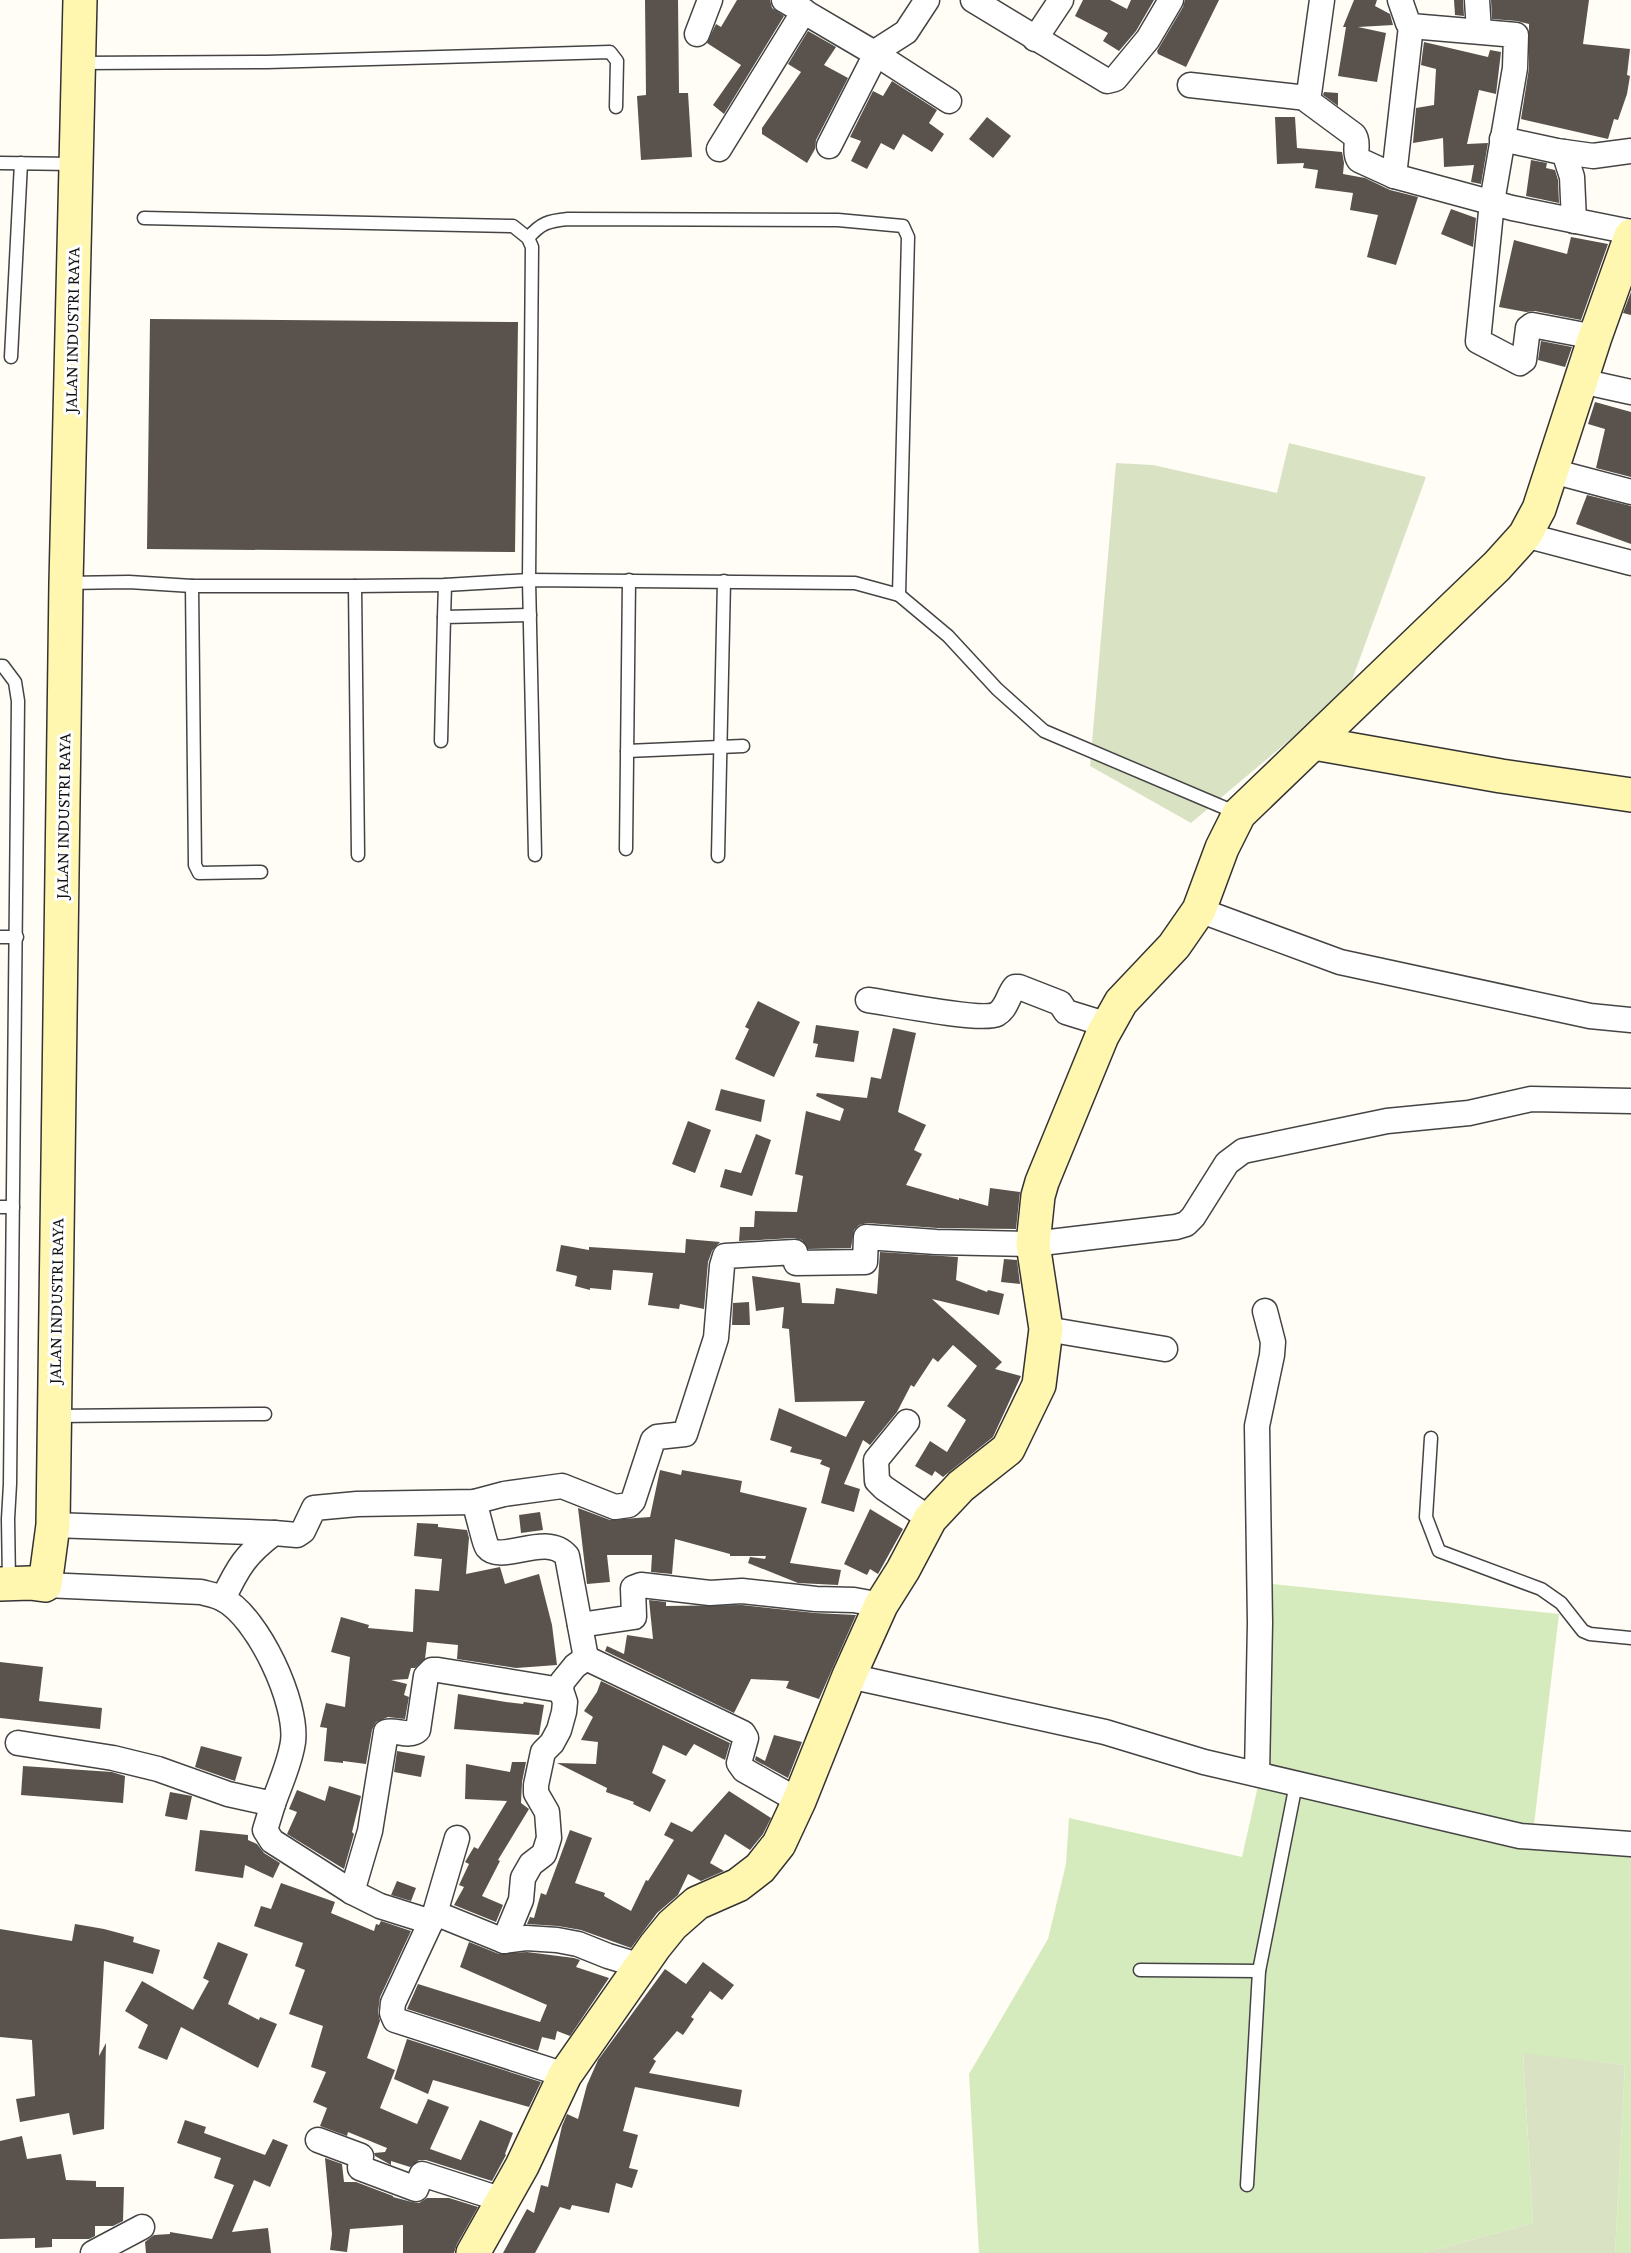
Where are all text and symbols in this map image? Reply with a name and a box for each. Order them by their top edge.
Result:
street label: JALAN INDUSTRI RAYA [61,246,83,415]
street label: JALAN INDUSTRI RAYA [52,732,74,901]
street label: JALAN INDUSTRI RAYA [45,1217,67,1386]

